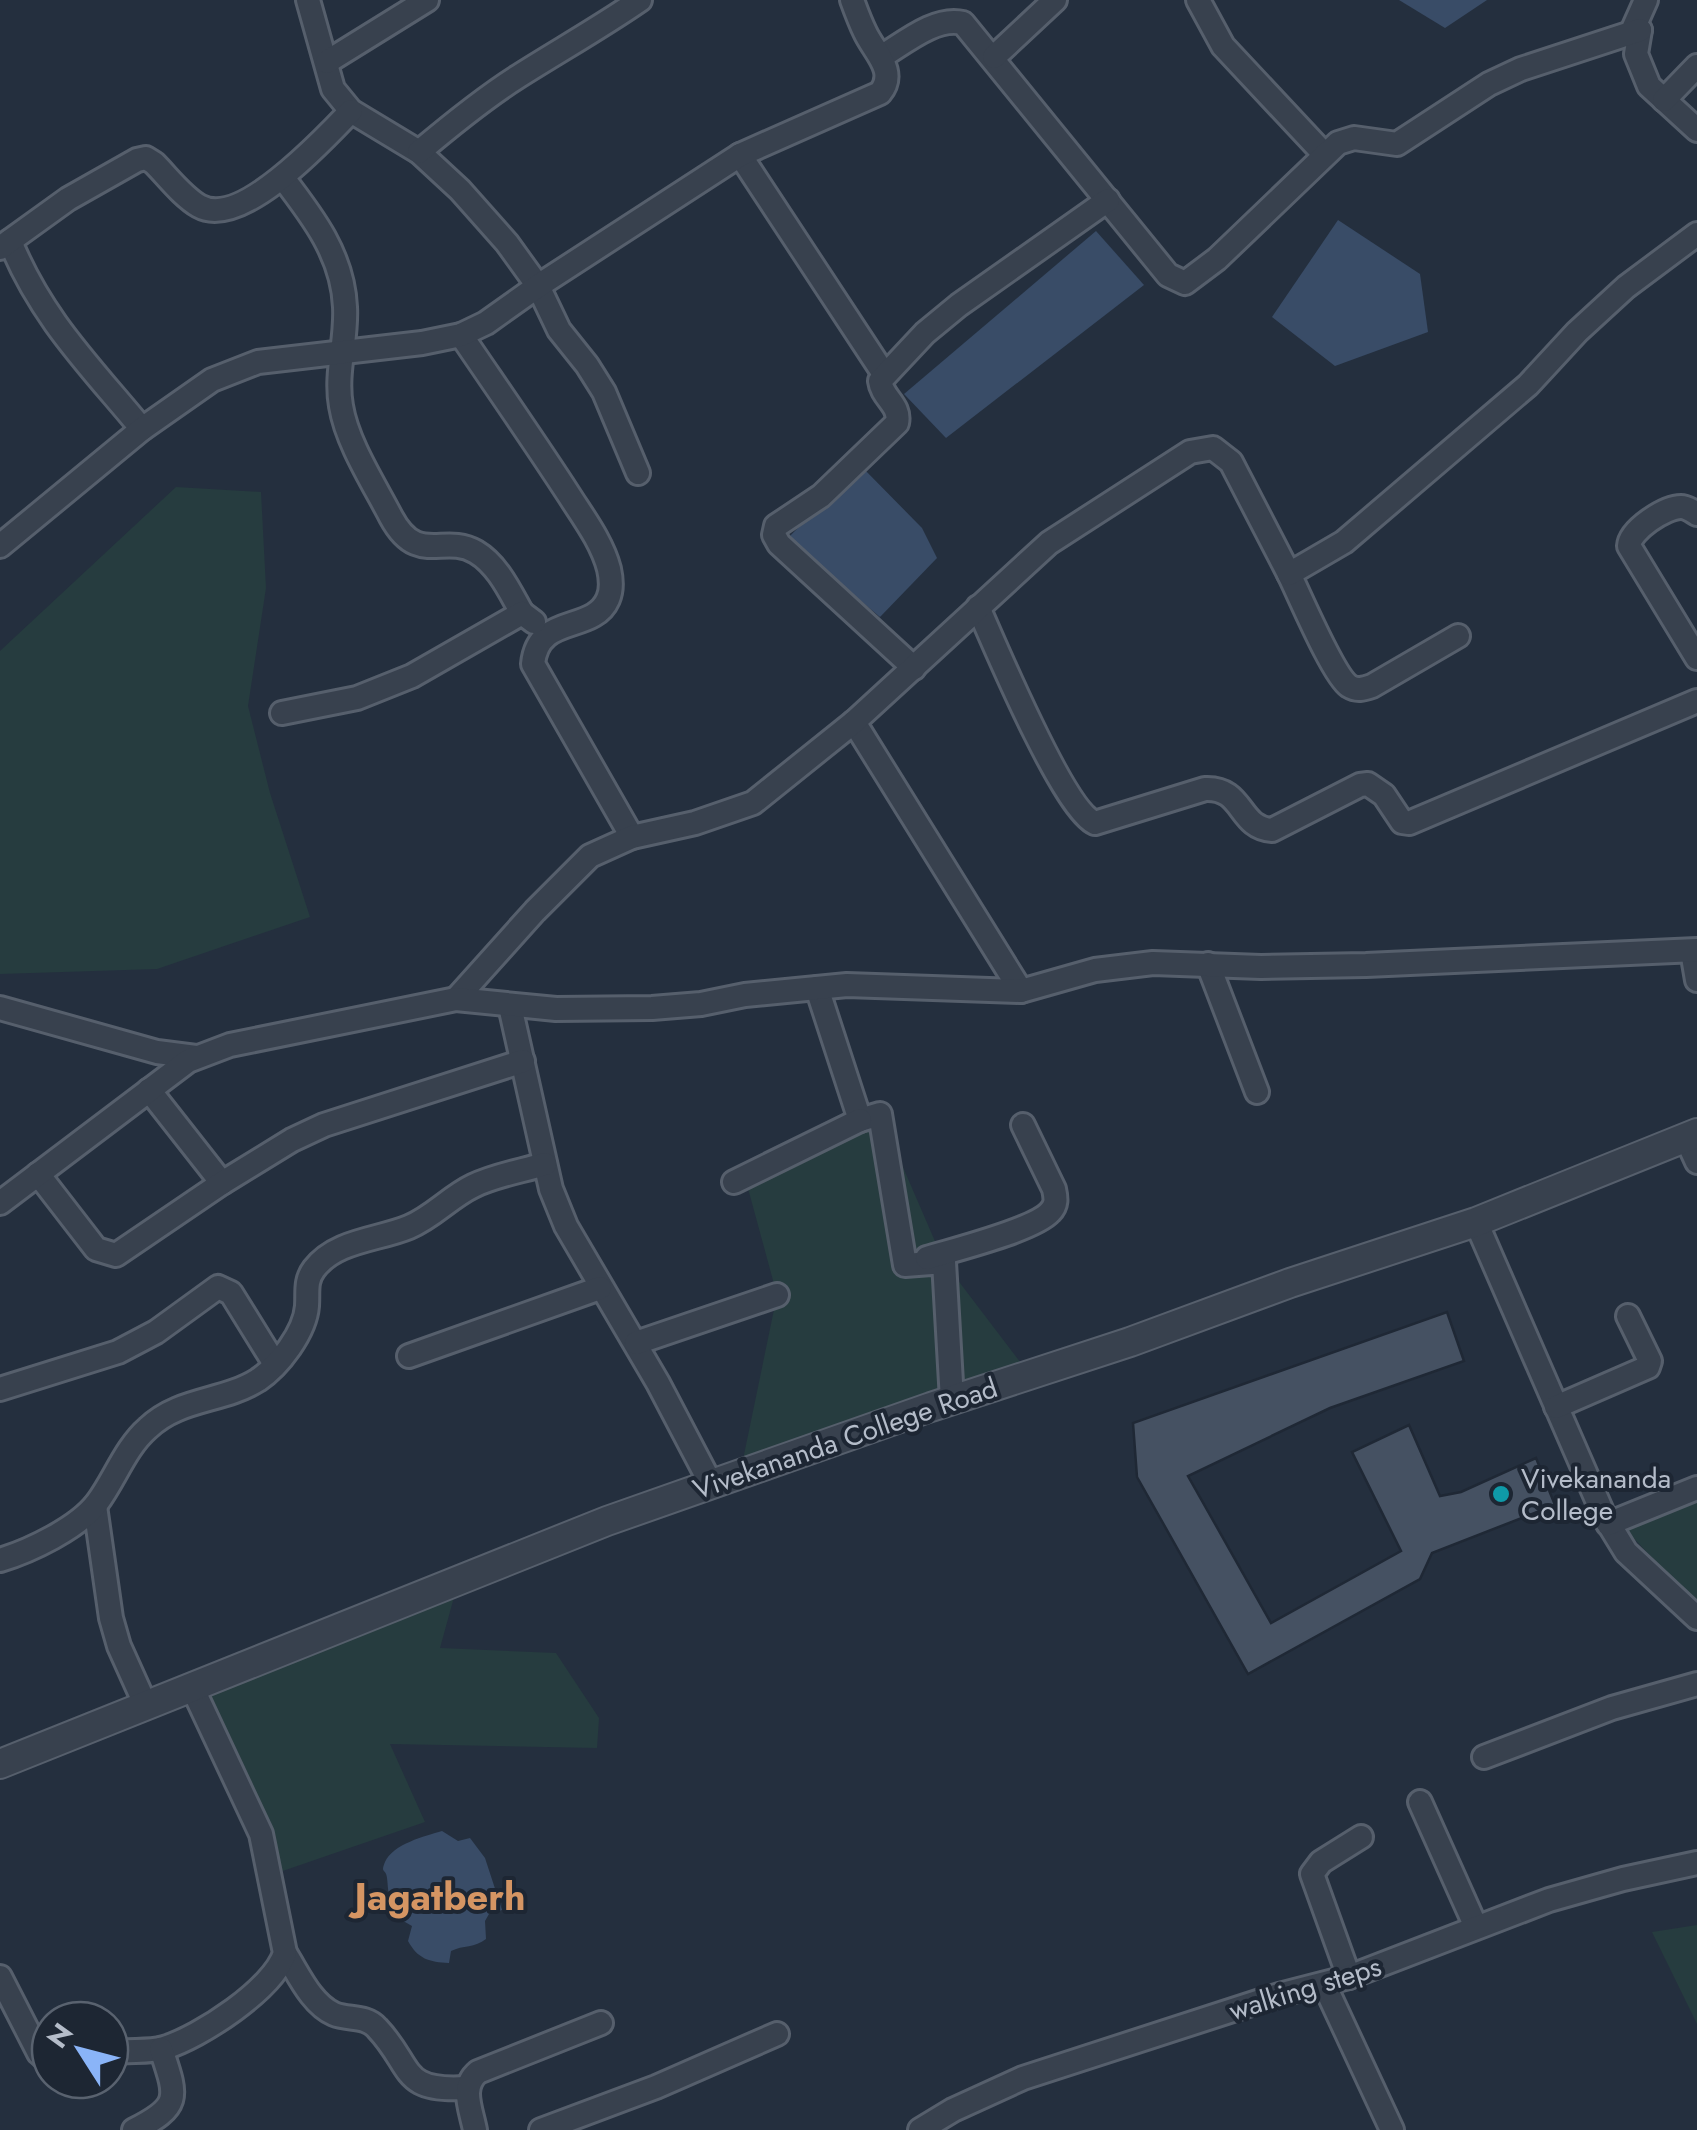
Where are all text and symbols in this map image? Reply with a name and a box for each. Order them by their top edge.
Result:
street label: Vivekananda College Road [687,1367,1003,1510]
place label: Vivekananda College [1521,1458,1671,1531]
marker: Vivekananda College [1490,1483,1512,1505]
district label: Jagatberh [347,1869,526,1924]
street label: walking steps [1224,1946,1386,2031]
north arrow [30,2000,130,2100]
text: N [37,2015,83,2057]

